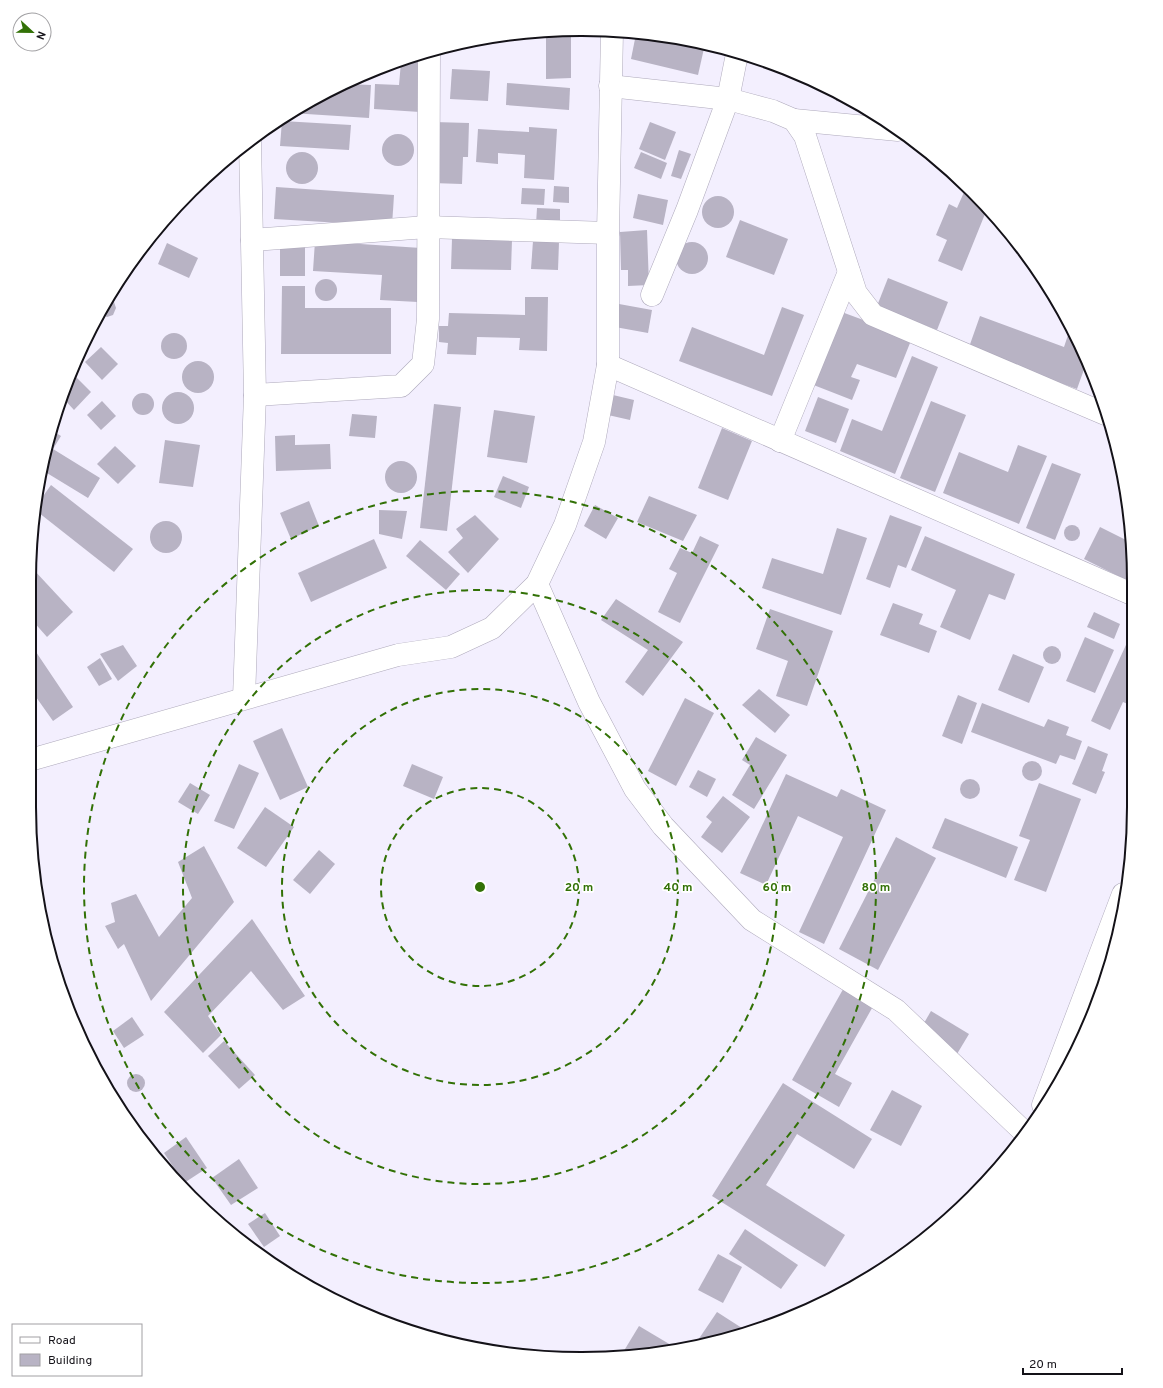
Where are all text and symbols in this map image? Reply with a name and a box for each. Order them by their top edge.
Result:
north arrow [12,12,52,52]
text: N [32,29,48,42]
centre of rings [473,880,487,894]
text: 20 m [565,880,593,896]
text: 40 m [663,880,693,896]
text: 60 m [763,880,791,896]
text: 80 m [862,880,890,896]
legend [12,1324,142,1376]
text: Road [48,1333,76,1349]
scale bar [1023,1350,1122,1376]
text: Building [48,1353,92,1369]
text: 20 m [1029,1357,1057,1373]

